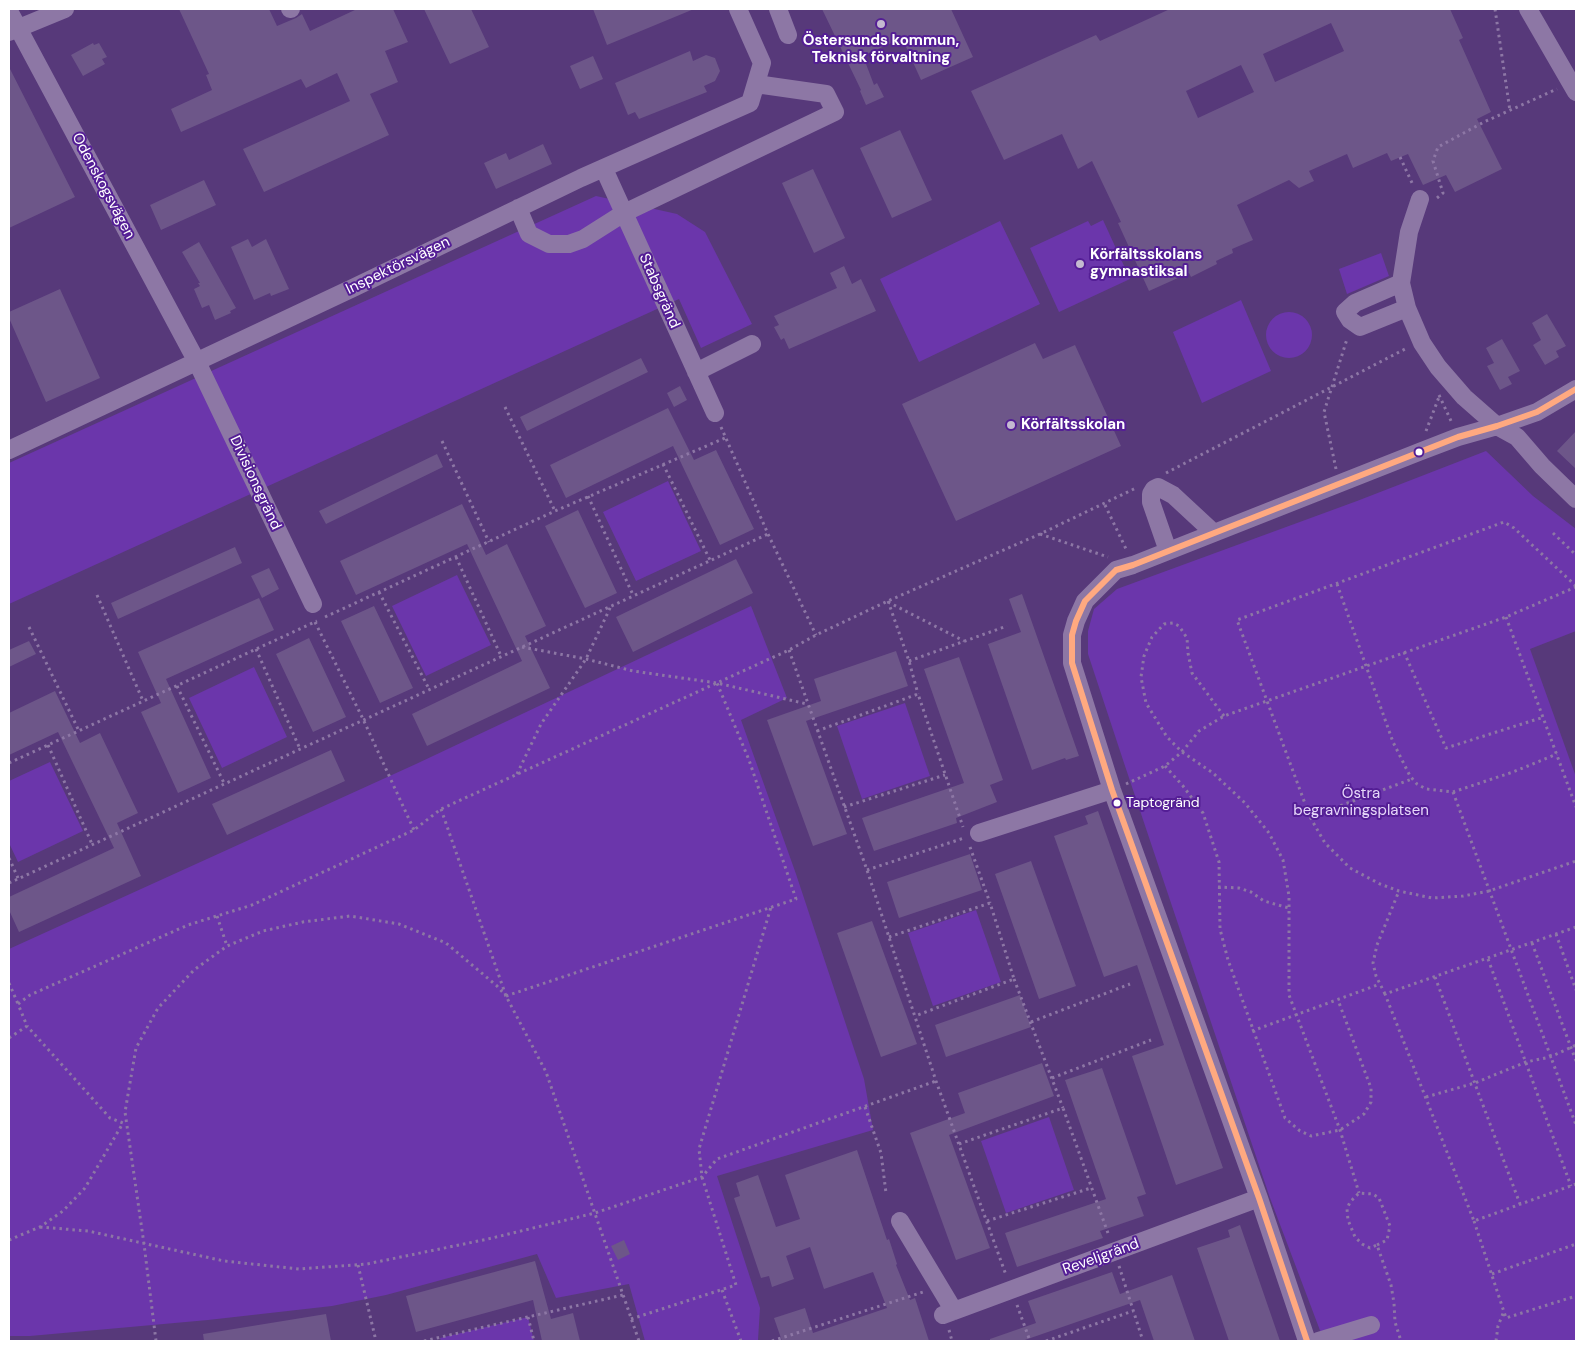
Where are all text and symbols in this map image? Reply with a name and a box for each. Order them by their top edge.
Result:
marker: Östersunds kommun, Teknisk förvaltning [875,18,887,30]
place label: Östersunds kommun, Teknisk förvaltning [803,32,959,67]
street label: Odenskogsvägen [67,130,139,242]
street label: Inspektörsvägen [343,233,453,299]
place label: Körfältsskolans gymnastiksal [1090,246,1202,281]
street label: Stabsgränd [635,251,683,331]
marker: Körfältsskolans gymnastiksal [1074,258,1086,270]
place label: Körfältsskolan [1021,416,1125,434]
marker: Körfältsskolan [1005,419,1017,431]
street label: Divisionsgränd [225,433,285,533]
unlabelled marker [1414,447,1424,457]
park label: Östra begravningsplatsen [1293,785,1429,820]
place label: Taptogränd [1126,795,1200,811]
marker: Taptogränd [1112,798,1122,808]
street label: Reveljgränd [1060,1235,1142,1279]

